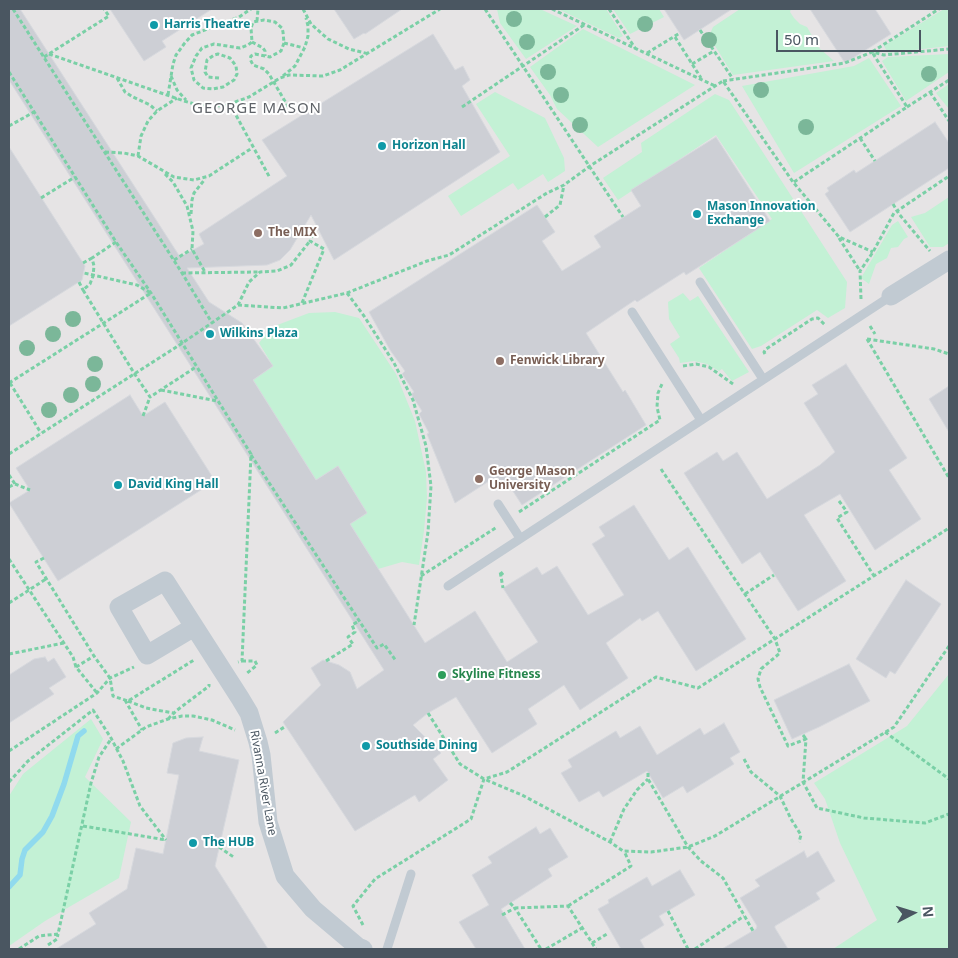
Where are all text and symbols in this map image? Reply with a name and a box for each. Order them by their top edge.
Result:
place label: Harris Theatre [164,18,250,32]
marker: Harris Theatre [148,19,160,31]
scale bar [778,20,923,52]
text: 50 m [784,29,819,49]
district label: GEORGE MASON [190,100,324,118]
place label: Horizon Hall [392,139,465,153]
marker: Horizon Hall [376,140,388,152]
place label: Mason Innovation Exchange [707,200,816,228]
marker: Mason Innovation Exchange [691,208,703,220]
place label: The MIX [268,226,317,240]
marker: The MIX [252,227,264,239]
place label: Wilkins Plaza [220,327,298,341]
marker: Wilkins Plaza [204,328,216,340]
place label: Fenwick Library [510,354,605,368]
marker: Fenwick Library [494,355,506,367]
place label: George Mason University [489,465,575,493]
marker: George Mason University [473,473,485,485]
place label: David King Hall [128,478,219,492]
marker: David King Hall [112,479,124,491]
place label: Skyline Fitness [452,668,541,682]
marker: Skyline Fitness [436,669,448,681]
street label: Rivanna River Lane [247,729,279,837]
place label: Southside Dining [376,739,478,753]
marker: Southside Dining [360,740,372,752]
place label: The HUB [203,836,254,850]
marker: The HUB [187,837,199,849]
north arrow [888,888,938,938]
text: N [918,905,938,918]

